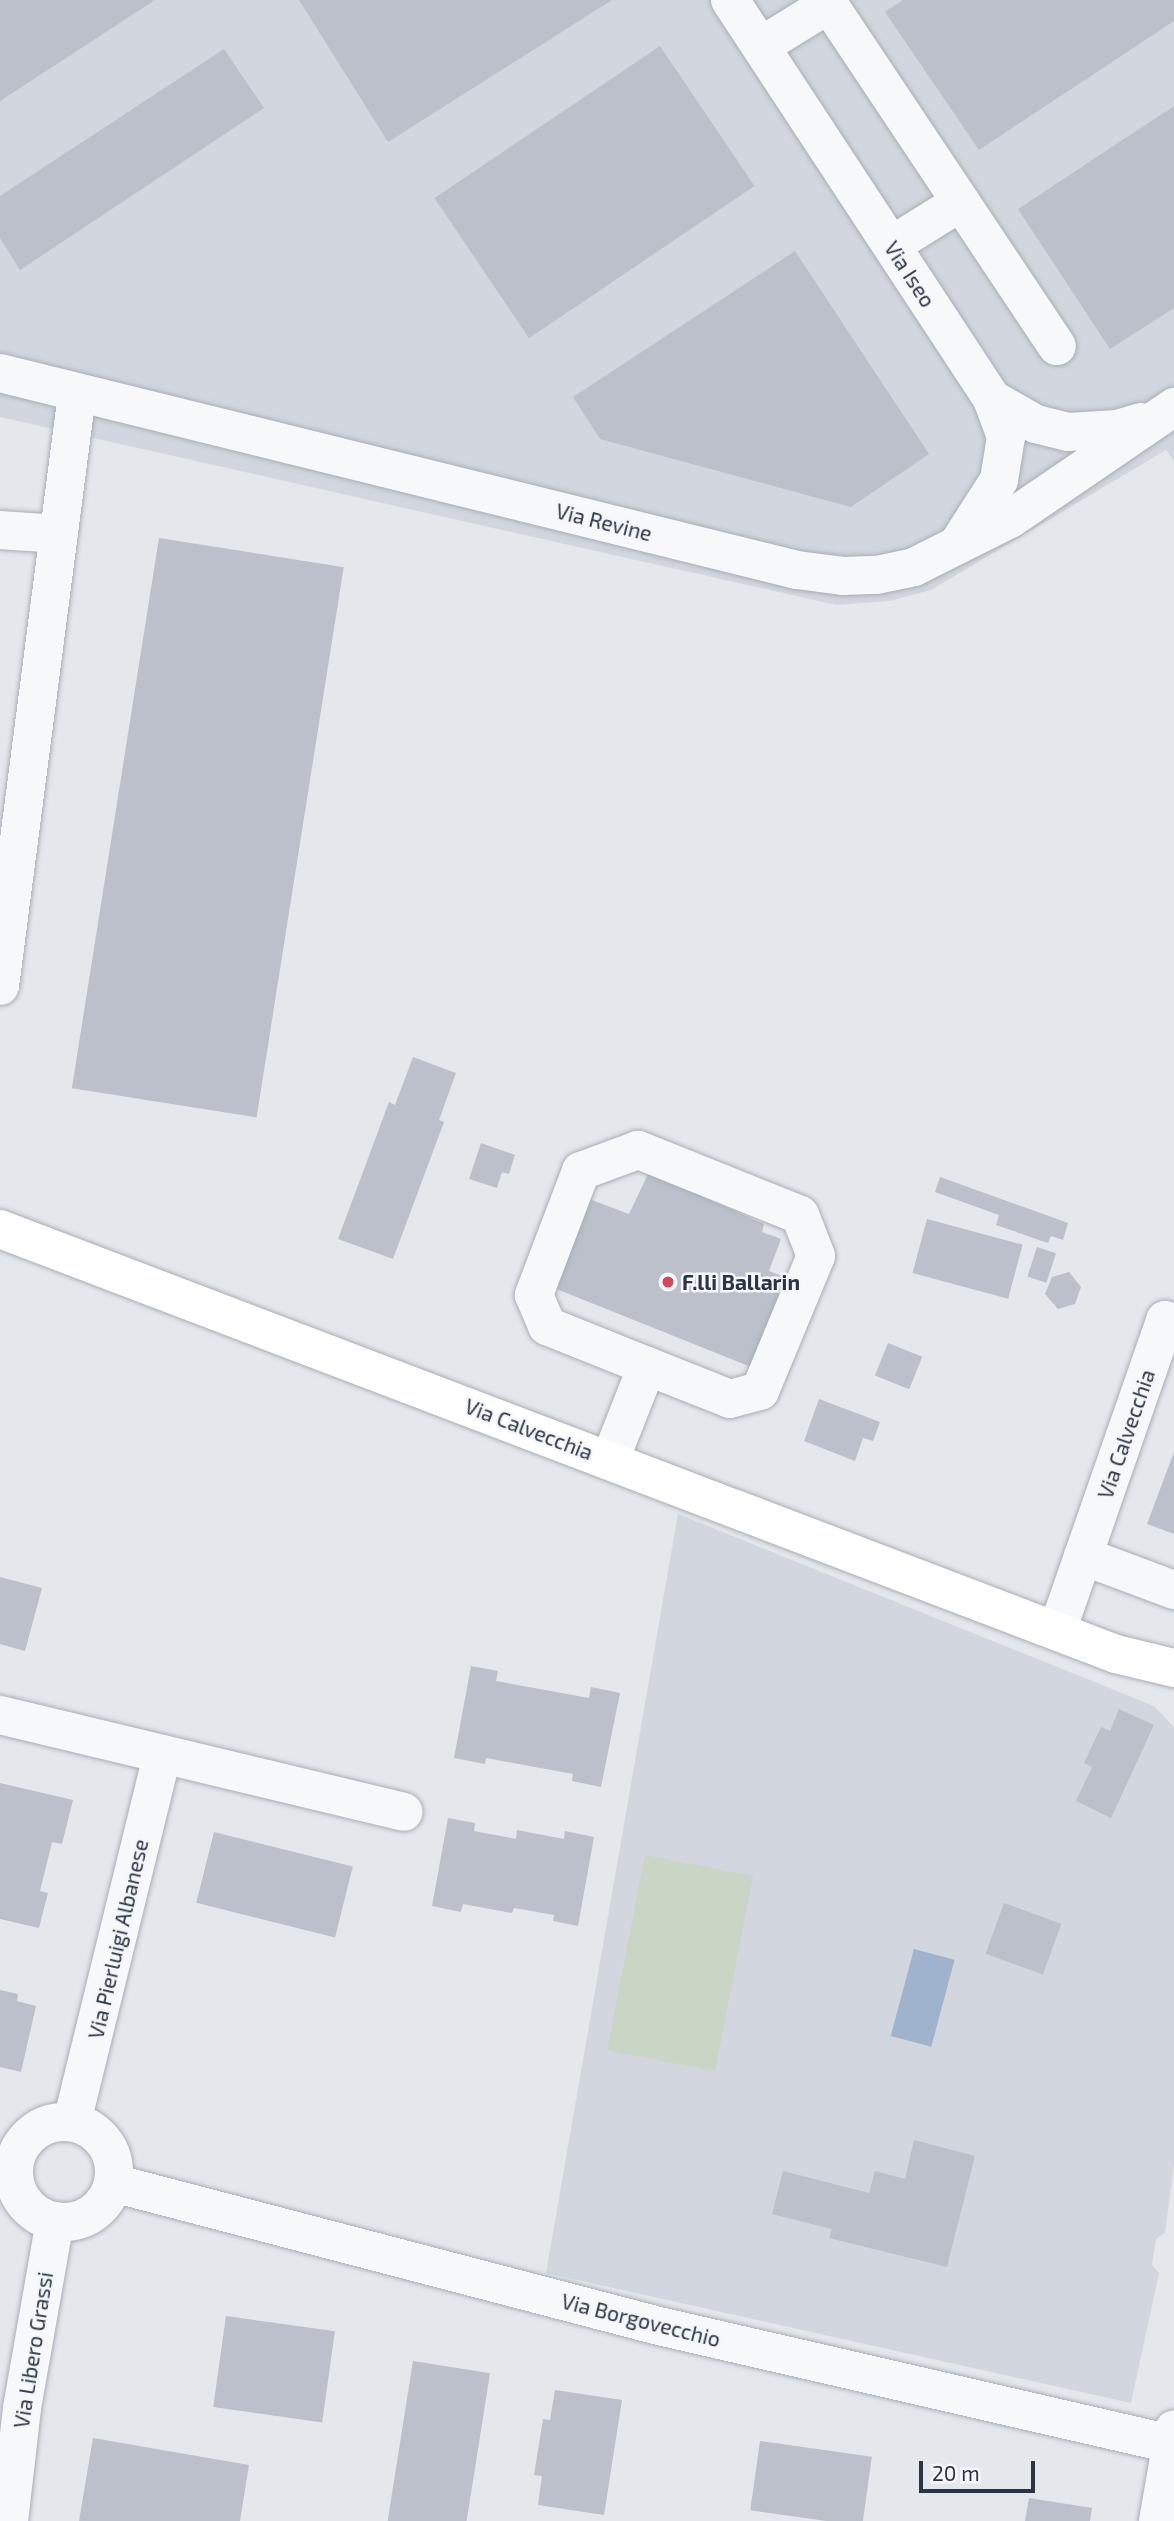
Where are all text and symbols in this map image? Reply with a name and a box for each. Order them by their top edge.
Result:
street label: Via Iseo [879,236,941,312]
street label: Via Revine [553,498,655,546]
place label: F.lli Ballarin [682,1269,800,1295]
marker: F.lli Ballarin [660,1274,676,1290]
street label: Via Calvecchia [1092,1366,1160,1502]
street label: Via Calvecchia [461,1393,597,1465]
street label: Via Pierluigi Albanese [83,1836,153,2042]
street label: Via Libero Grassi [8,2270,58,2430]
street label: Via Borgovecchio [559,2288,723,2352]
scale bar [922,2448,1038,2492]
text: 20 m [932,2460,980,2485]

